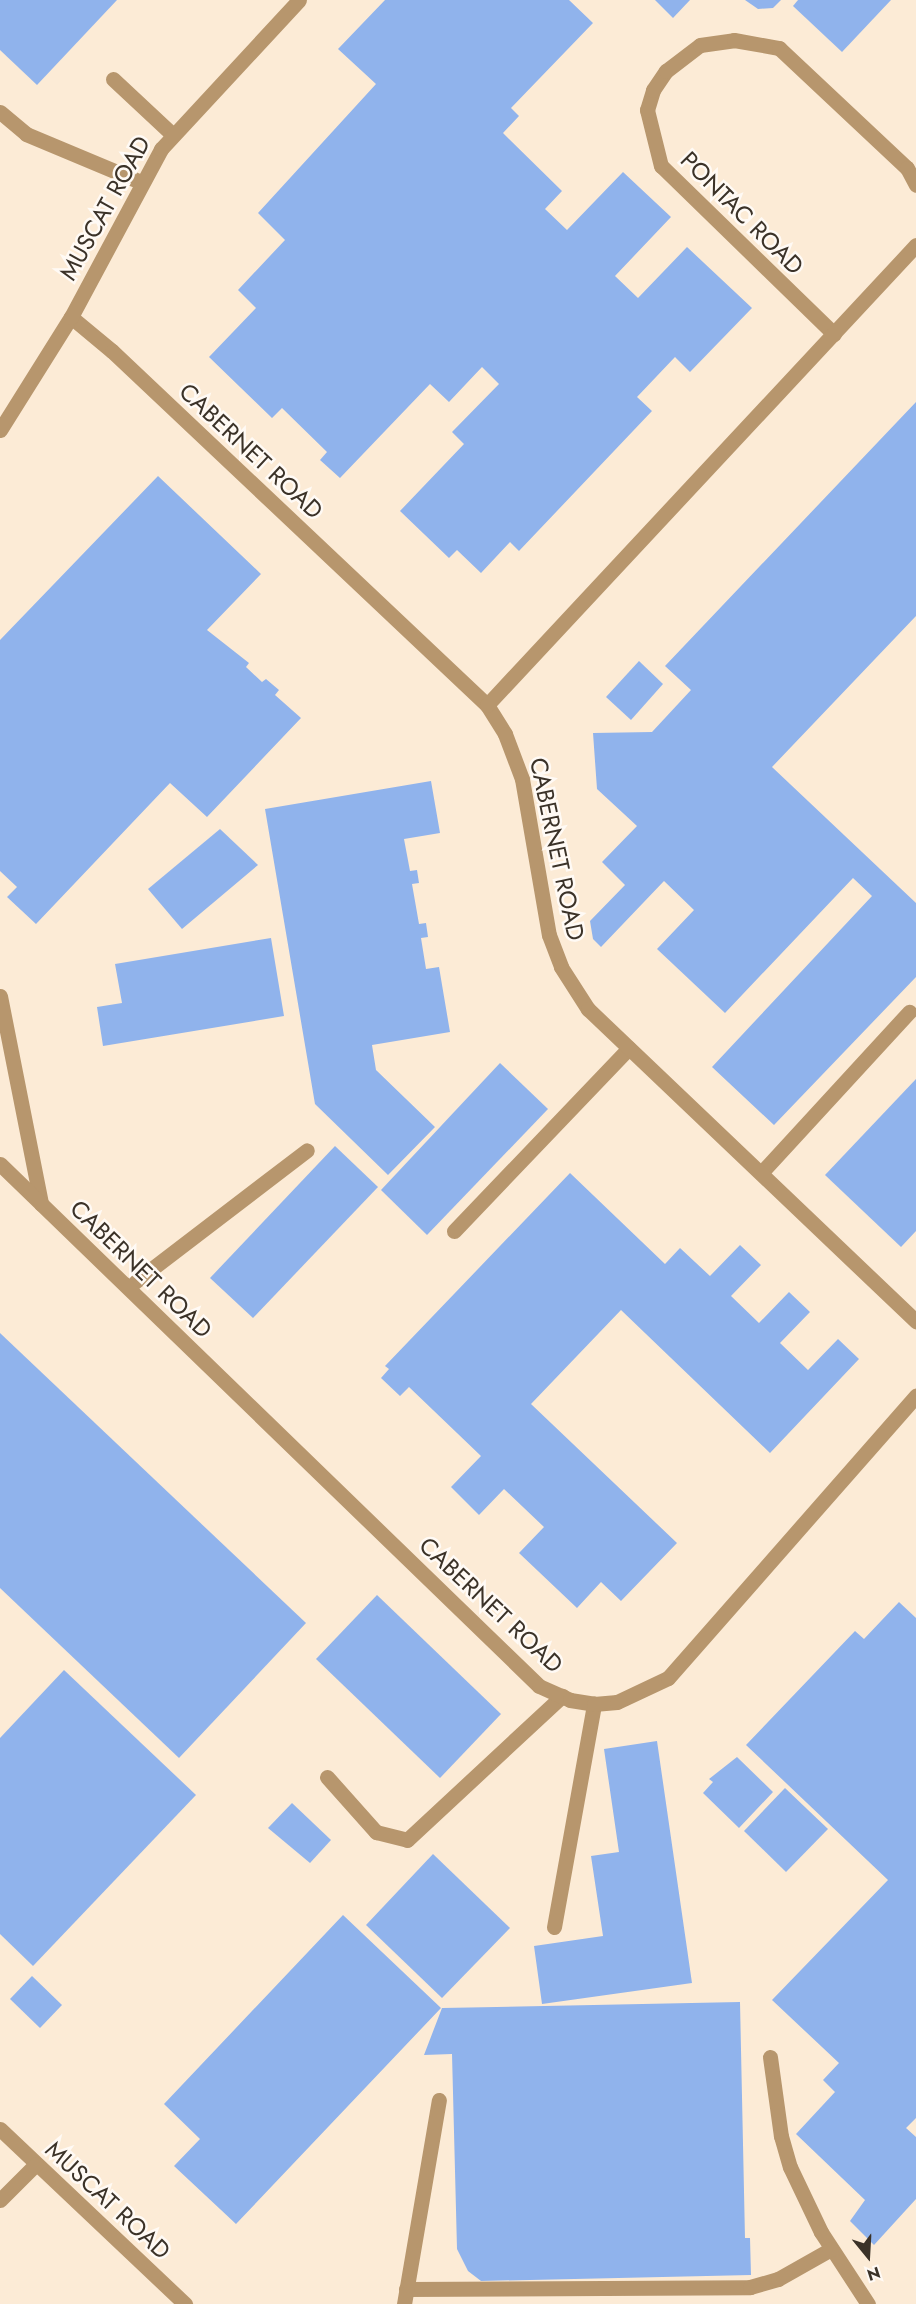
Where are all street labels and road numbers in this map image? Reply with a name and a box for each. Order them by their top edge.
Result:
street label: MUSCAT ROAD [54,131,156,285]
street label: PONTAC ROAD [675,146,809,280]
street label: CABERNET ROAD [173,377,329,525]
street label: CABERNET ROAD [524,755,590,943]
street label: CABERNET ROAD [64,1194,218,1344]
street label: CABERNET ROAD [413,1531,569,1679]
street label: MUSCAT ROAD [40,2135,176,2265]

